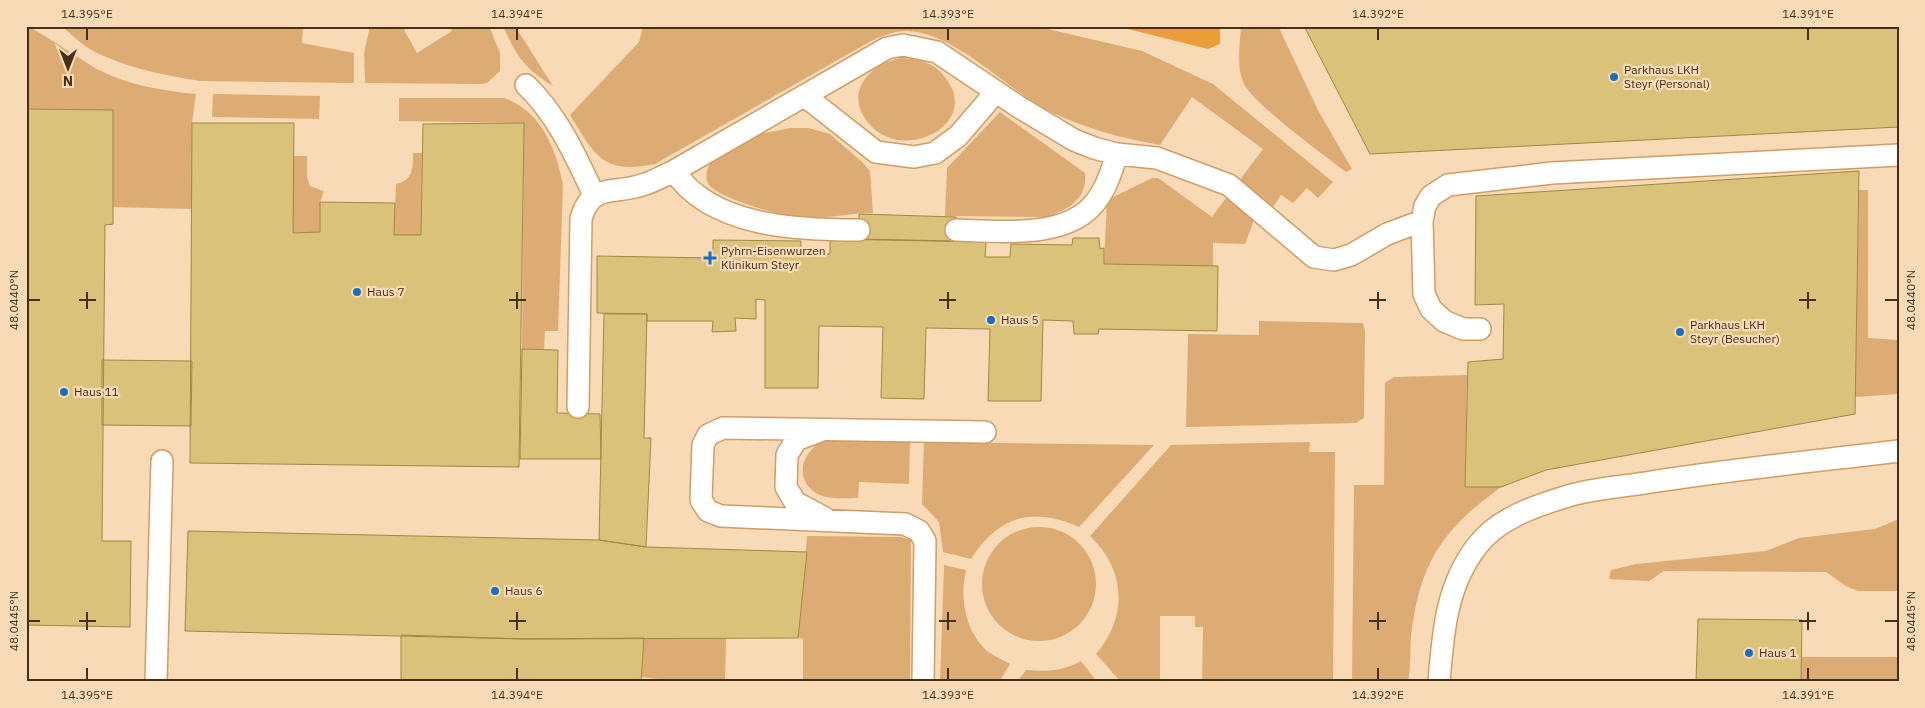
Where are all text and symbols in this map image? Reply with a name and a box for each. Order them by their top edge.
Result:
text: 14.395°E [61,6,113,21]
text: 14.394°E [491,6,543,21]
text: 14.393°E [922,6,974,21]
text: 14.392°E [1352,6,1404,21]
text: 14.391°E [1782,6,1834,21]
north arrow [42,42,92,92]
place label: Parkhaus LKH Steyr (Personal) [1624,62,1710,91]
marker: Parkhaus LKH Steyr (Personal) [1608,71,1620,83]
text: N [63,72,73,90]
place label: Pyhrn-Eisenwurzen Klinikum Steyr [721,243,826,272]
marker: Pyhrn-Eisenwurzen Klinikum Steyr [703,251,717,265]
text: 48.0440°N [6,270,21,330]
text: 48.0440°N [1903,270,1918,330]
place label: Haus 7 [367,284,405,299]
marker: Haus 7 [351,286,363,298]
place label: Haus 5 [1001,312,1039,327]
marker: Haus 5 [985,314,997,326]
place label: Parkhaus LKH Steyr (Besucher) [1690,317,1780,346]
marker: Parkhaus LKH Steyr (Besucher) [1674,326,1686,338]
place label: Haus 11 [74,384,119,399]
marker: Haus 11 [58,386,70,398]
place label: Haus 6 [505,583,543,598]
marker: Haus 6 [489,585,501,597]
text: 48.0445°N [6,591,21,651]
text: 48.0445°N [1903,591,1918,651]
place label: Haus 1 [1759,645,1797,660]
marker: Haus 1 [1743,647,1755,659]
text: 14.395°E [61,687,113,702]
text: 14.394°E [491,687,543,702]
text: 14.393°E [922,687,974,702]
text: 14.392°E [1352,687,1404,702]
text: 14.391°E [1782,687,1834,702]

